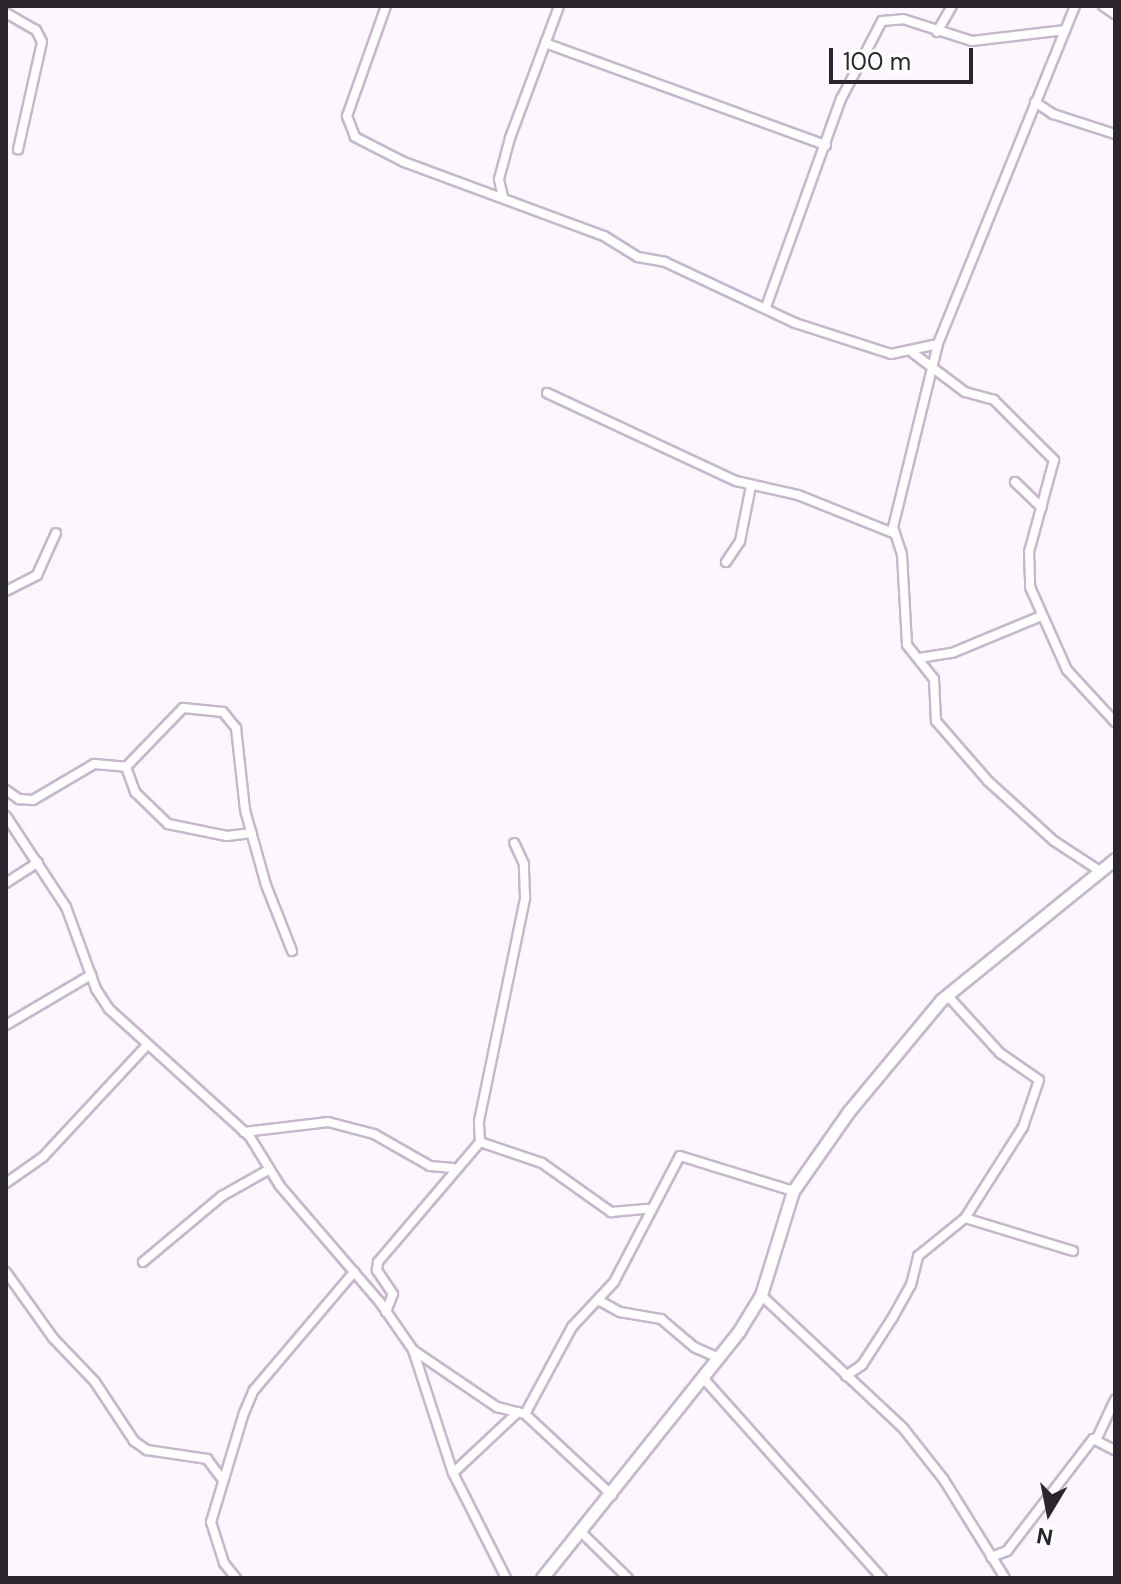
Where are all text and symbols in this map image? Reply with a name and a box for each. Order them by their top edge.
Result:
scale bar [833,32,977,82]
text: 100 m [843,46,911,77]
north arrow [1009,1472,1089,1552]
text: N [1034,1520,1055,1552]

